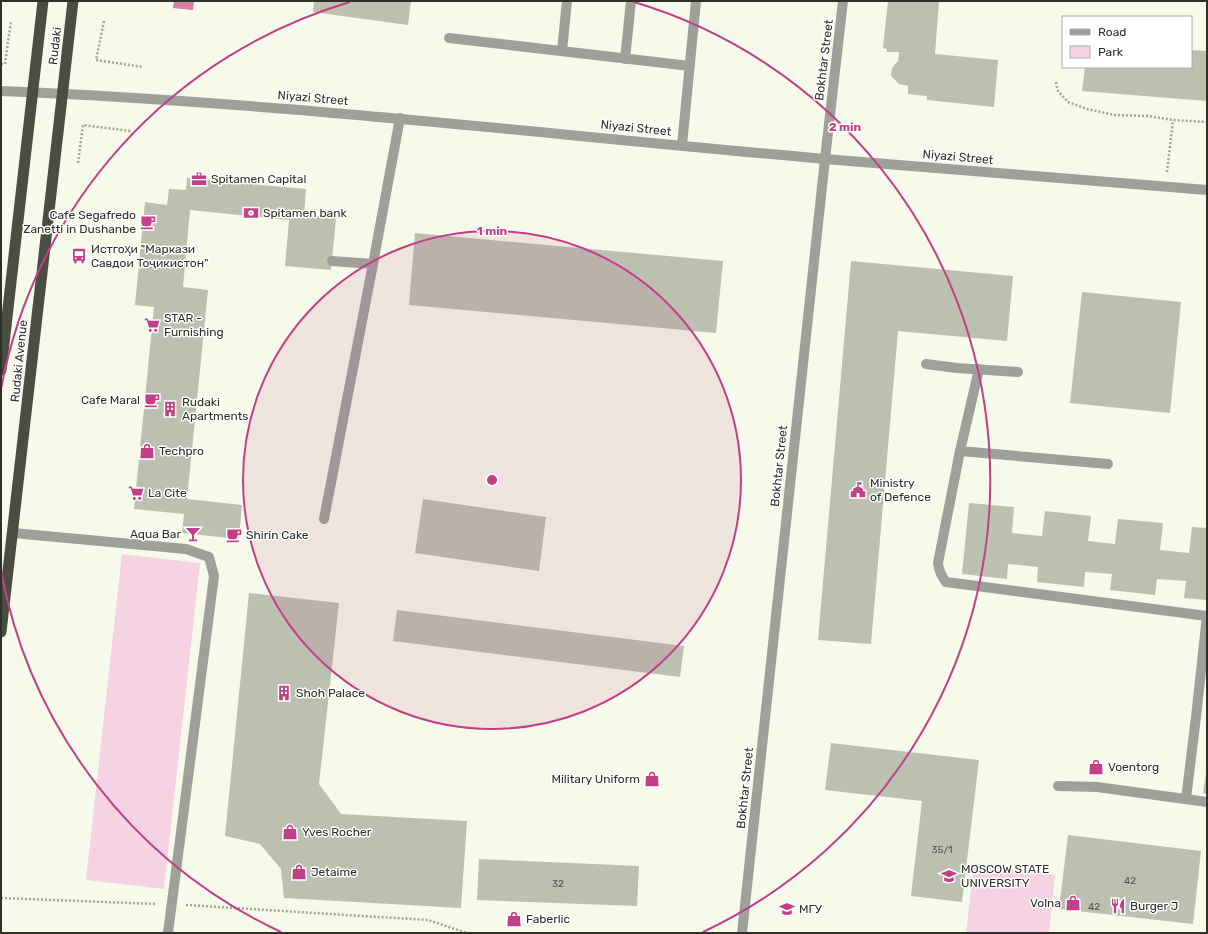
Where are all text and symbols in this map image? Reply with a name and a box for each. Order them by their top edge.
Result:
legend [1062,16,1192,68]
street label: Bokhtar Street [812,18,836,101]
text: Road [1098,25,1126,39]
street label: Rudaki [46,26,64,66]
text: Park [1098,45,1124,59]
street label: Niyazi Street [277,88,349,108]
street label: Niyazi Street [600,117,672,139]
text: 2 min [829,120,862,134]
street label: Niyazi Street [922,147,994,167]
office icon: Spitamen Capital [190,170,208,188]
place label: Spitamen Capital [211,172,306,186]
bank icon: Spitamen bank [242,204,260,222]
place label: Spitamen bank [263,206,347,220]
place label: Cafe Segafredo Zanetti in Dushanbe [23,208,136,236]
cafe icon: Cafe Segafredo Zanetti in Dushanbe [139,213,157,231]
text: 1 min [477,224,508,238]
place label: Истгоҳи "Маркази Савдои Toҷикистон" [91,242,208,270]
bus stop icon: Истгоҳи "Маркази Савдои Toҷикистон" [70,247,88,265]
place label: STAR - Furnishing [164,311,224,339]
supermarket icon: STAR - Furnishing [143,316,161,334]
street label: Rudaki Avenue [8,319,30,403]
cafe icon: Cafe Maral [143,391,161,409]
place label: Cafe Maral [81,393,140,407]
place label: Rudaki Apartments [182,395,248,423]
building icon: Rudaki Apartments [161,400,179,418]
street label: Bokhtar Street [768,424,790,507]
shop icon: Techpro [138,442,156,460]
place label: Techpro [159,444,204,458]
centre of rings [485,473,499,487]
place label: Ministry of Defence [870,476,931,504]
public building icon: Ministry of Defence [849,481,867,499]
supermarket icon: La Cite [127,484,145,502]
place label: La Cite [148,486,187,500]
bar icon: Aqua Bar [184,525,202,543]
cafe icon: Shirin Cake [225,526,243,544]
place label: Aqua Bar [130,527,181,541]
place label: Shirin Cake [246,528,309,542]
building icon: Shoh Palace [275,684,293,702]
place label: Shoh Palace [296,686,365,700]
street label: Bokhtar Street [734,746,756,829]
shop icon: Voentorg [1087,758,1105,776]
place label: Voentorg [1108,760,1159,774]
shop icon: Military Uniform [643,770,661,788]
place label: Military Uniform [551,772,640,786]
shop icon: Yves Rocher [281,823,299,841]
place label: Yves Rocher [302,825,372,839]
house number: 35/1 [932,844,952,856]
place label: MOSCOW STATE UNIVERSITY [961,862,1049,890]
shop icon: Jetaime [290,863,308,881]
place label: Jetaime [311,865,357,879]
school or university icon: MOSCOW STATE UNIVERSITY [940,867,958,885]
house number: 42 [1124,875,1136,887]
house number: 32 [552,878,564,890]
shop icon: Volna [1064,894,1082,912]
place label: Volna [1030,896,1061,910]
restaurant icon: Burger J [1109,897,1127,915]
place label: Burger J [1130,899,1178,913]
school or university icon: МГУ [778,900,796,918]
house number: 42 [1088,901,1100,913]
place label: МГУ [799,902,823,916]
shop icon: Faberlic [505,910,523,928]
place label: Faberlic [526,912,571,926]

